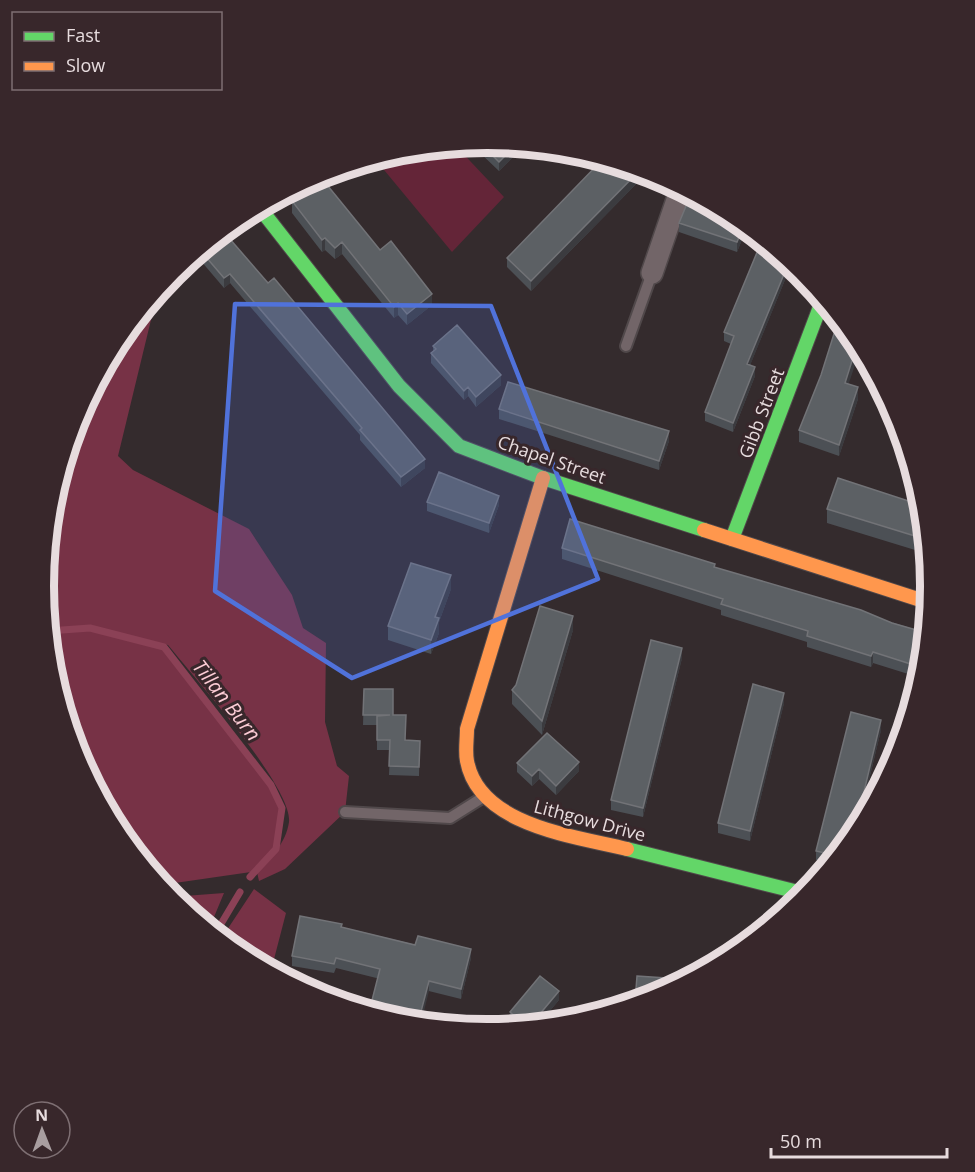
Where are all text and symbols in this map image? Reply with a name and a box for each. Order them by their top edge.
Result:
legend [12,12,222,90]
text: Fast [66,23,100,47]
text: Slow [66,53,105,77]
street label: Gibb Street [733,365,789,461]
street label: Chapel Street [495,429,609,489]
water label: Tillan Burn [187,654,267,746]
street label: Lithgow Drive [532,794,648,846]
north arrow [12,1100,72,1160]
text: N [35,1104,48,1126]
scale bar [771,1121,946,1159]
text: 50 m [780,1129,822,1153]

